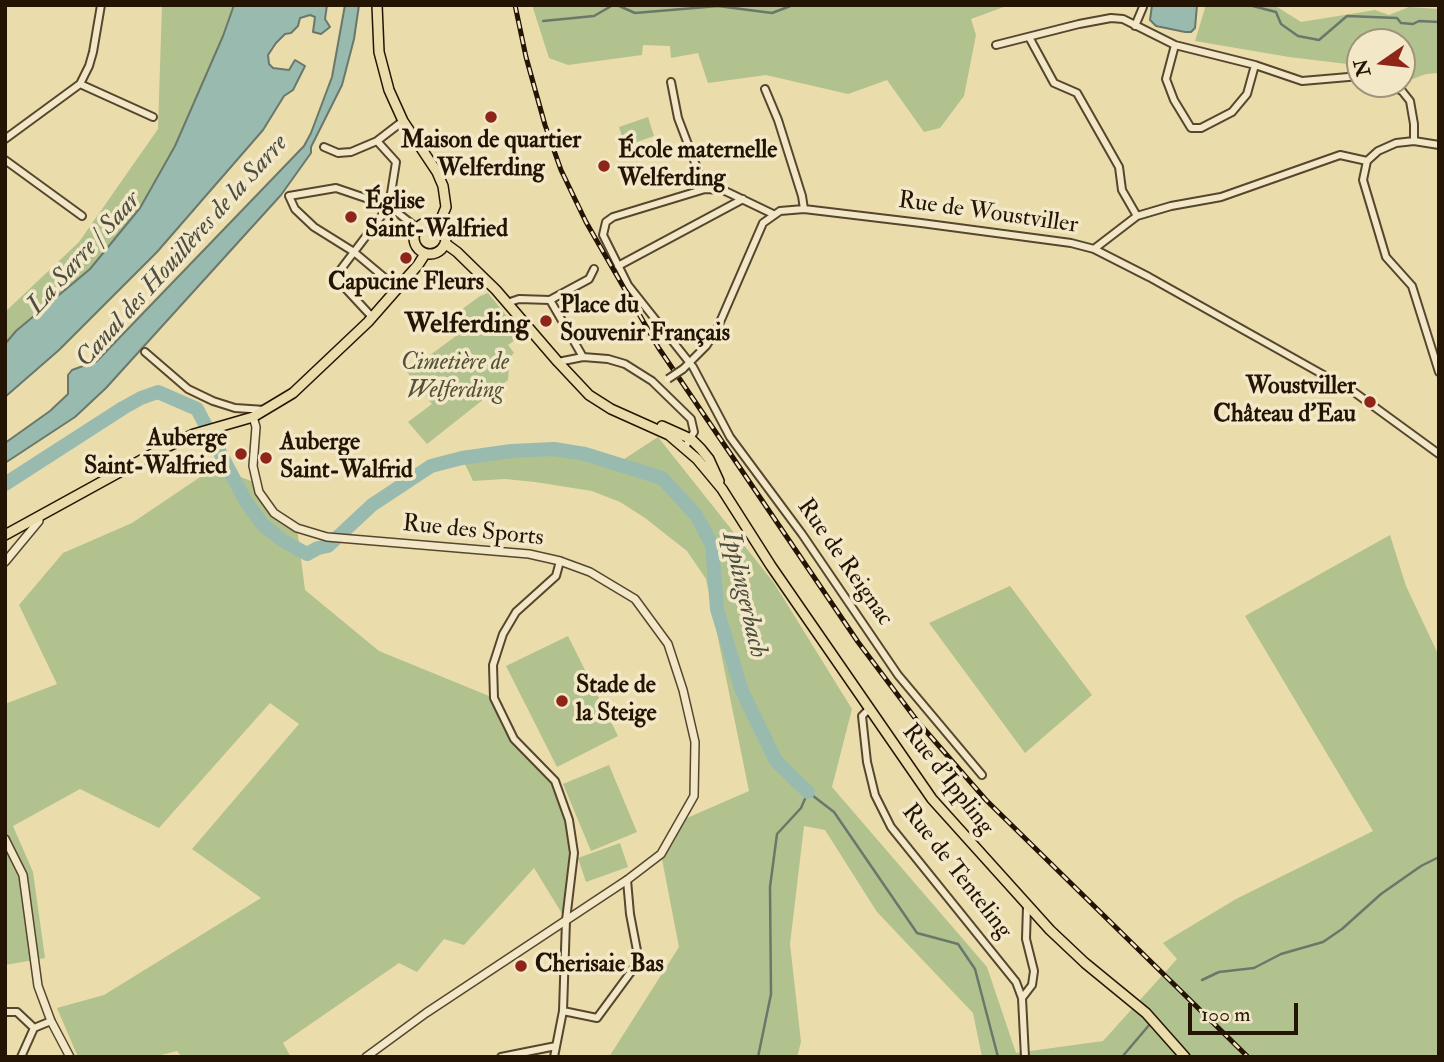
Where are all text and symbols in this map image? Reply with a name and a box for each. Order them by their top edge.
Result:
north arrow [1346,28,1416,98]
text: N [1349,56,1376,79]
marker: Maison de quartier Welferding [483,109,499,125]
place label: Maison de quartier Welferding [401,128,581,184]
water label: Canal des Houillères de la Sarre [70,129,296,375]
place label: École maternelle Welferding [618,138,777,194]
marker: École maternelle Welferding [596,158,612,174]
water label: La Sarre / Saar [22,186,148,322]
street label: Rue de Woustviller [896,187,1080,241]
place label: Église Saint-Walfried [365,189,508,245]
marker: Église Saint-Walfried [343,209,359,225]
marker: Capucine Fleurs [398,250,414,266]
place label: Capucine Fleurs [328,270,484,298]
place label: Place du Souvenir Français [560,293,730,349]
district label: Welferding [404,309,530,343]
marker: Place du Souvenir Français [538,313,554,329]
park label: Cimetière de Welferding [401,350,509,406]
place label: Woustviller Château d'Eau [1213,374,1356,430]
marker: Woustviller Château d'Eau [1362,394,1378,410]
place label: Auberge Saint-Walfried [84,426,227,482]
place label: Auberge Saint-Walfrid [280,430,413,486]
marker: Auberge Saint-Walfried [233,446,249,462]
marker: Auberge Saint-Walfrid [258,450,274,466]
street label: Rue de Reignac [790,494,898,632]
street label: Rue des Sports [401,510,545,554]
water label: Ipplingerbach [713,529,773,661]
place label: Stade de la Steige [576,673,656,729]
marker: Stade de la Steige [554,693,570,709]
street label: Rue d'Ippling [895,719,999,841]
street label: Rue de Tenteling [895,799,1017,945]
place label: Cherisaie Bas [535,952,664,980]
marker: Cherisaie Bas [513,958,529,974]
scale bar [1192,988,1302,1032]
text: 100 m [1201,1001,1251,1028]

